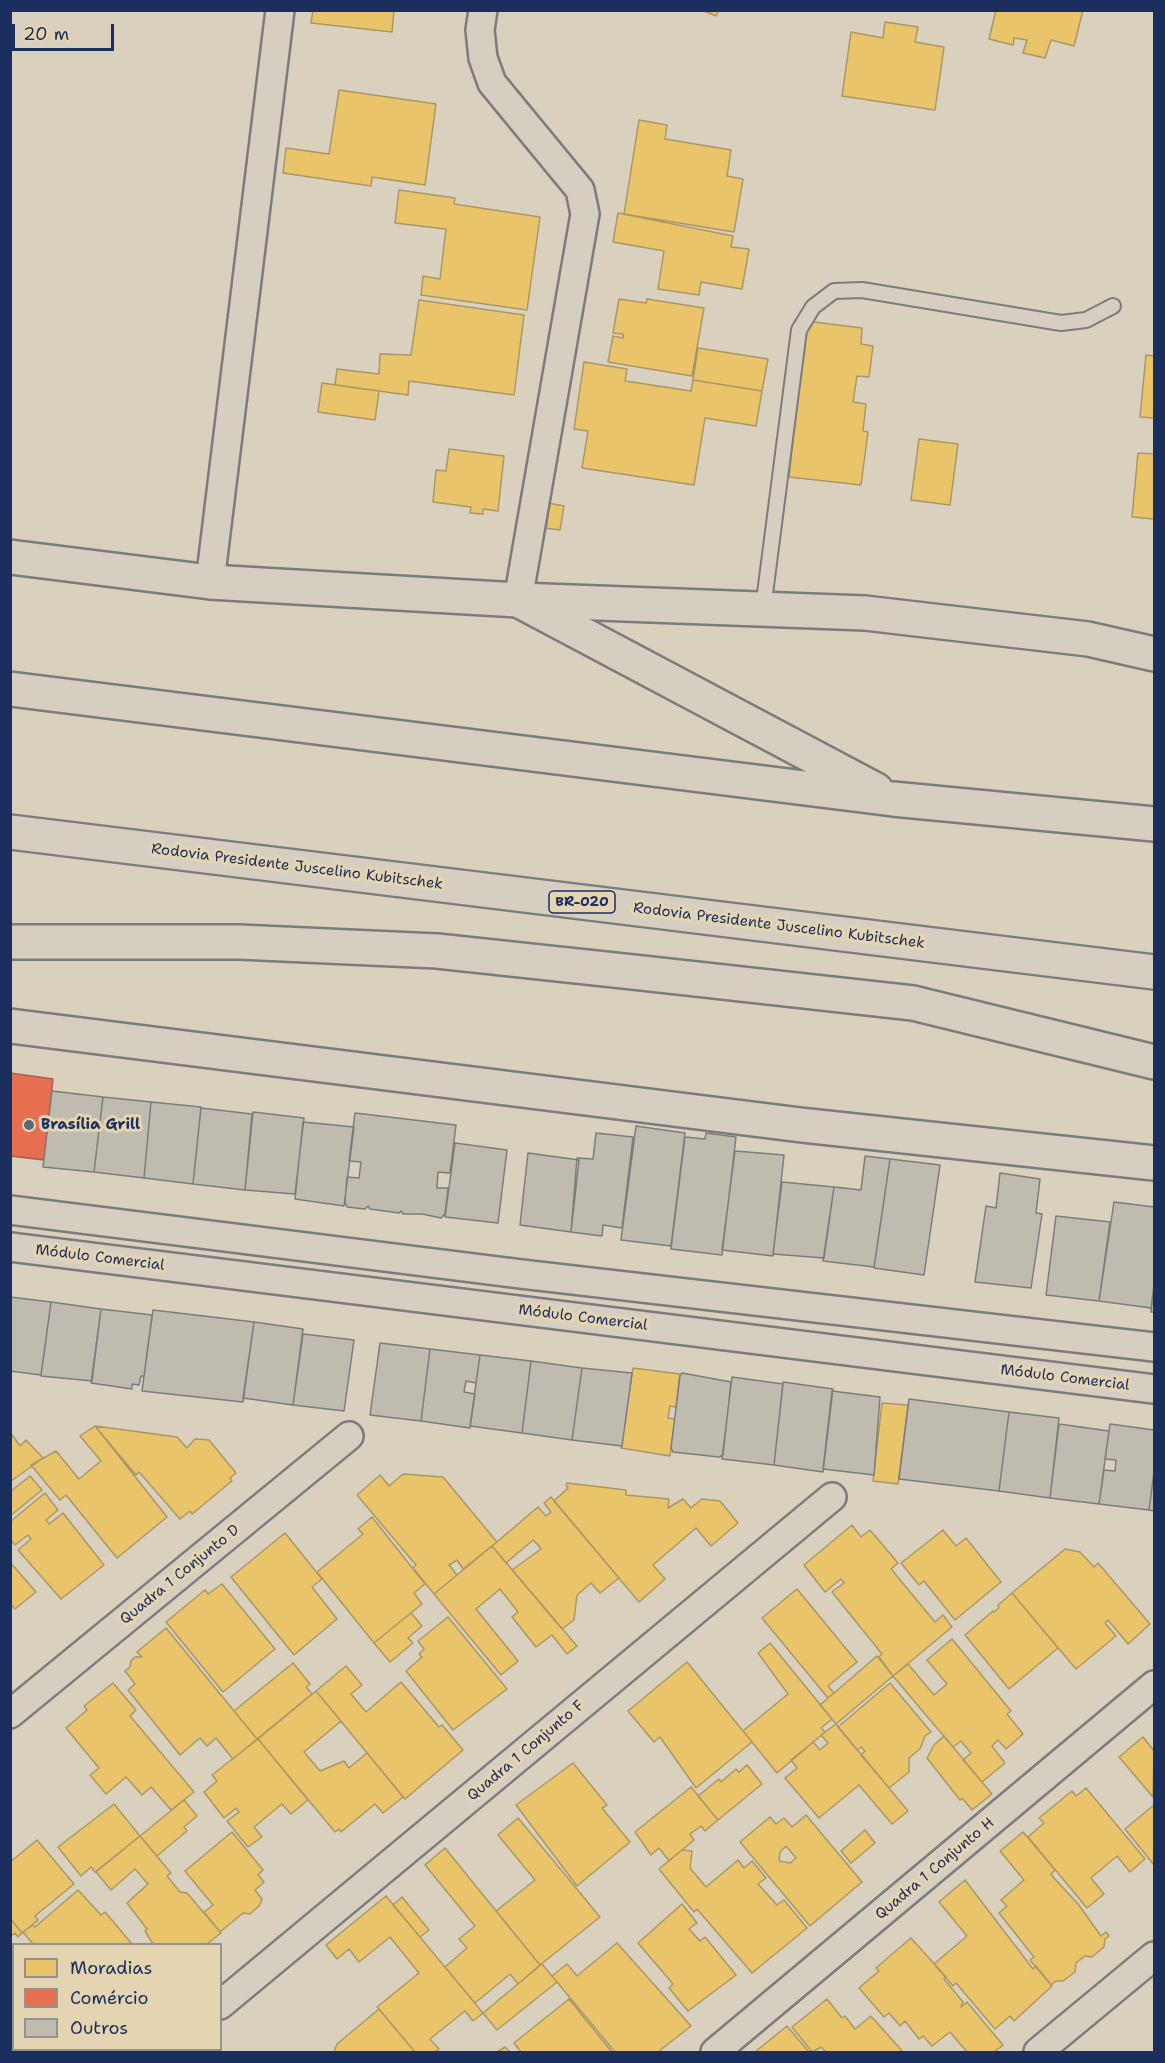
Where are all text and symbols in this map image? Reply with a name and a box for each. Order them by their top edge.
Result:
scale bar [15,12,117,50]
text: 20 m [23,22,69,46]
street label: Rodovia Presidente Juscelino Kubitschek [150,840,444,894]
road number: BR-020 [549,891,615,913]
street label: Rodovia Presidente Juscelino Kubitschek [632,899,926,953]
place label: Brasília Grill [41,1116,140,1134]
marker: Brasília Grill [22,1118,36,1132]
street label: Módulo Comercial [34,1241,166,1275]
street label: Módulo Comercial [517,1301,649,1335]
street label: Módulo Comercial [999,1361,1131,1395]
street label: Quadra 1 Conjunto D [117,1521,243,1629]
street label: Quadra 1 Conjunto F [464,1697,588,1805]
street label: Quadra 1 Conjunto H [872,1814,998,1924]
legend [12,1943,222,2051]
text: Moradias [70,1956,152,1980]
text: Comércio [70,1986,149,2010]
text: Outros [70,2016,128,2040]

